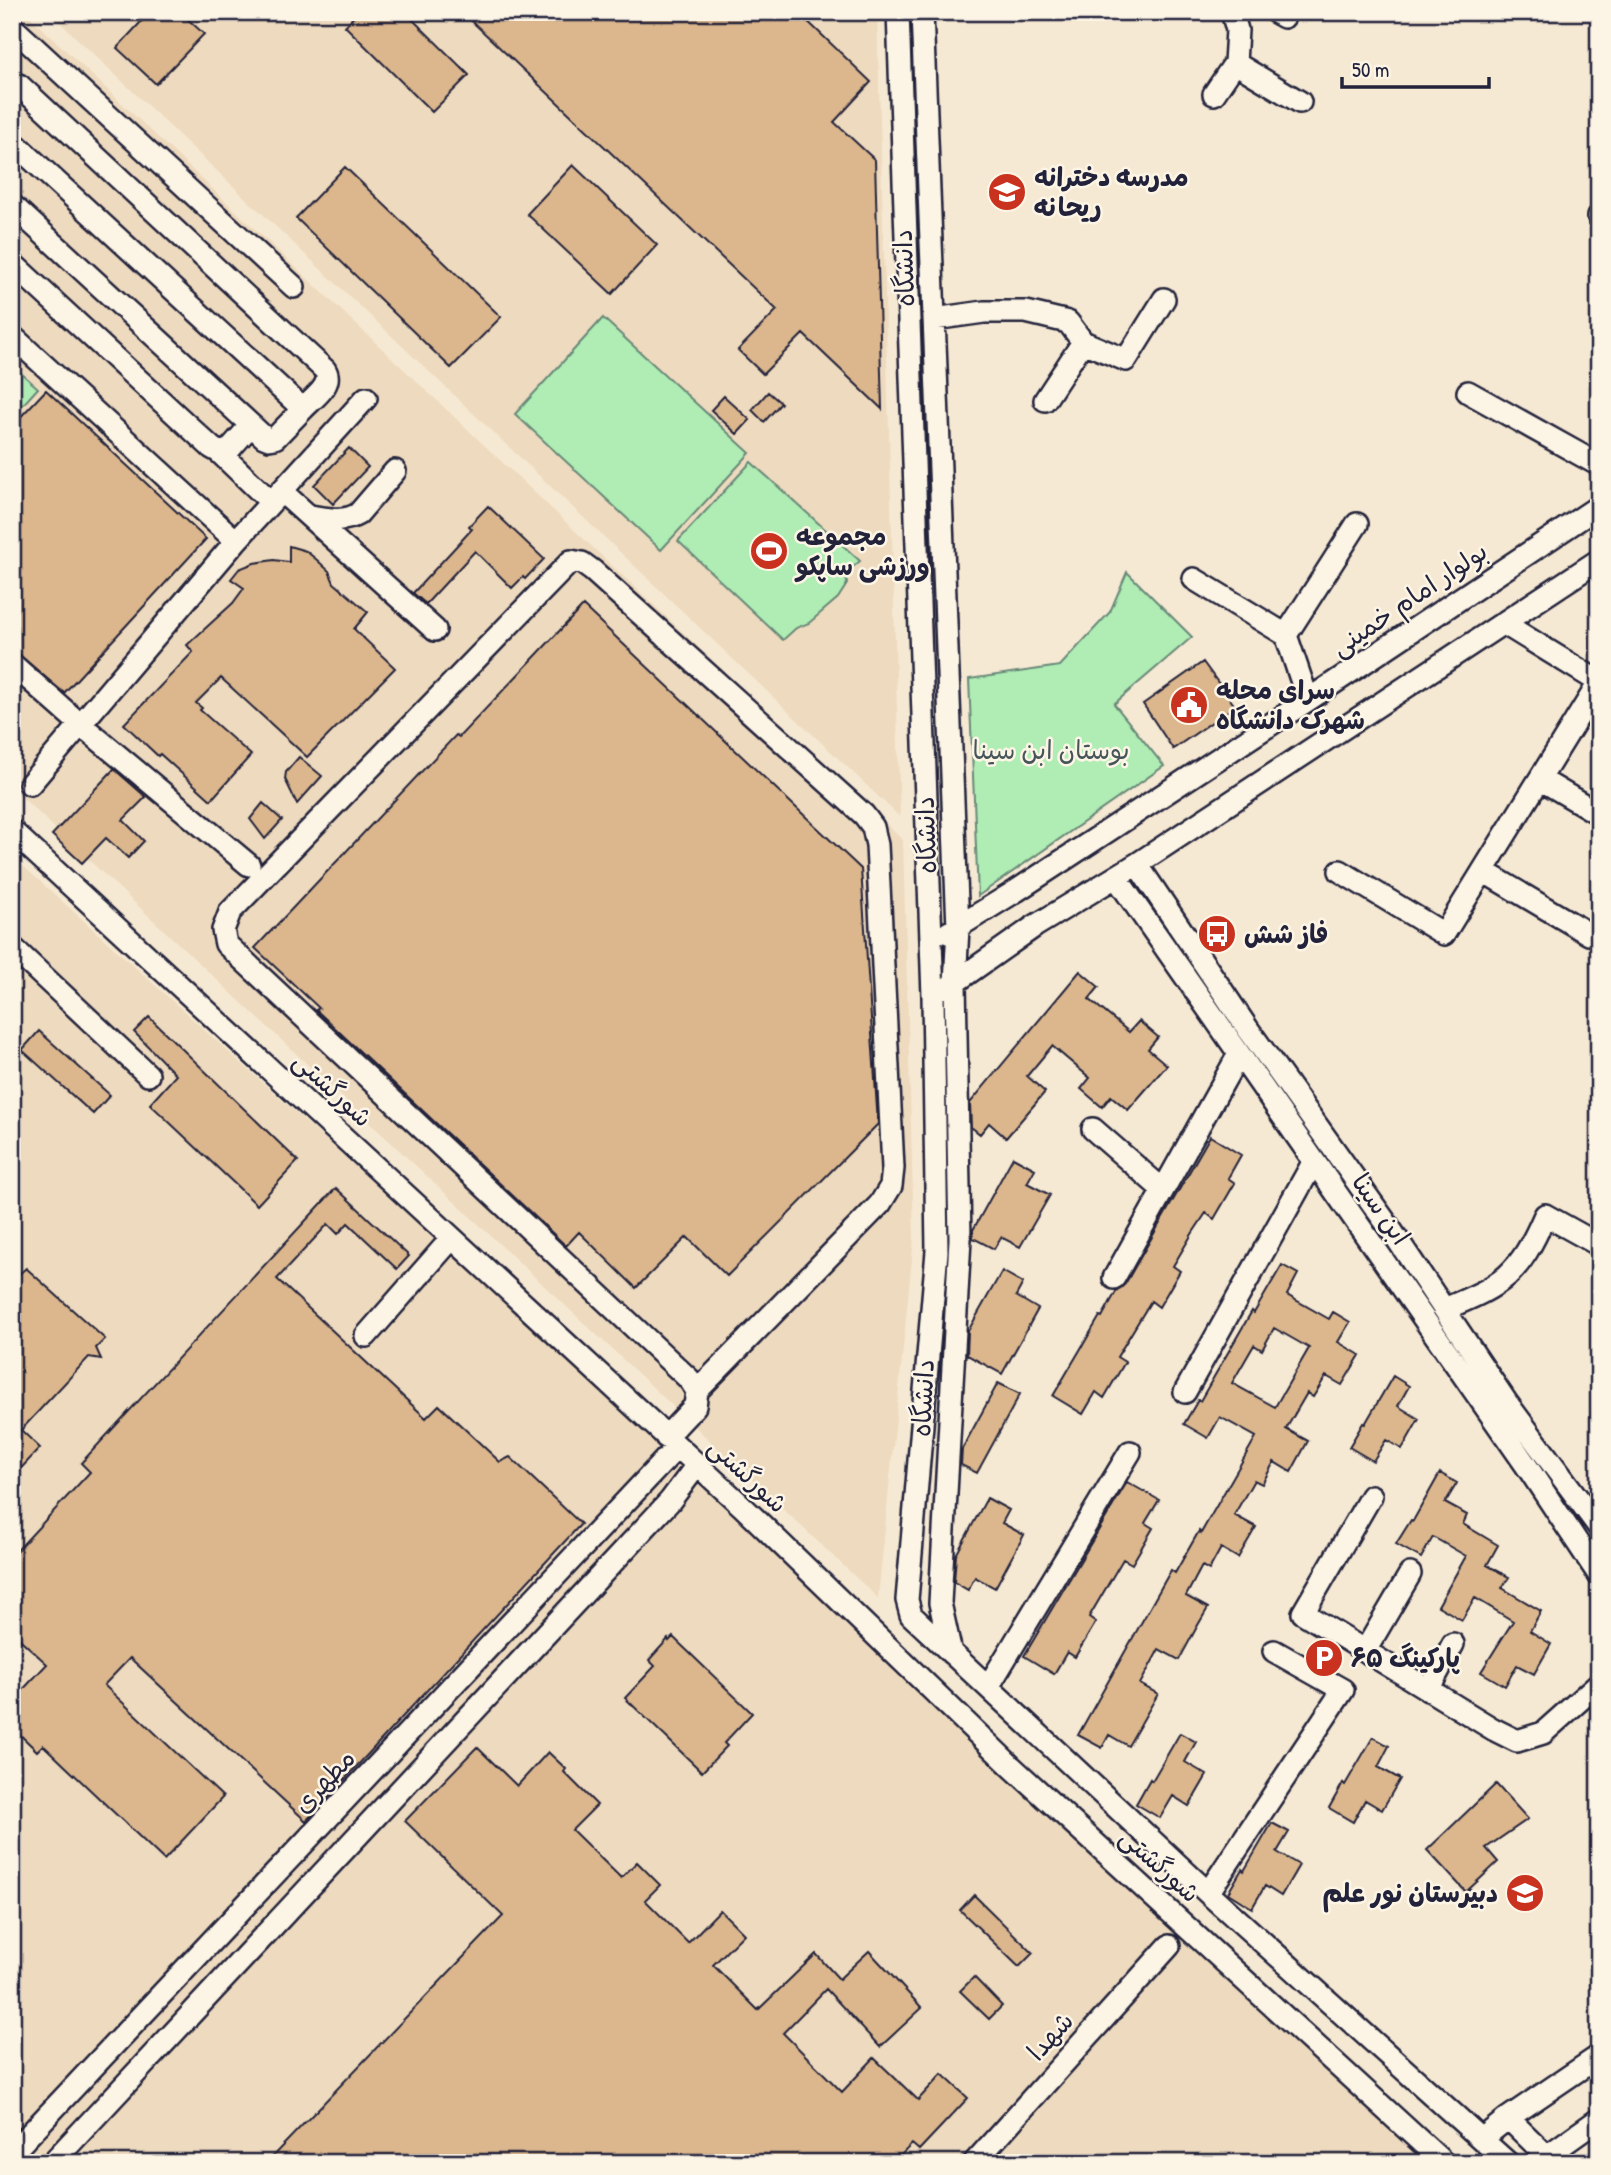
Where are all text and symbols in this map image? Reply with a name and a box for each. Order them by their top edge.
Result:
scale bar [1342,46,1488,90]
text: 50 m [1352,55,1389,84]
place label: مدرسه دخترانه ریحانه [1034,159,1189,224]
school or university icon: مدرسه دخترانه ریحانه [986,171,1028,213]
street label: دانشگاه [885,229,922,308]
place label: مجموعه ورزشی ساپکو [794,518,930,583]
sports icon: مجموعه ورزشی ساپکو [748,530,790,572]
street label: بولوار امام خمینی [1324,533,1496,666]
place label: سرای محله شهرک دانشگاه [1216,672,1365,737]
public building icon: سرای محله شهرک دانشگاه [1168,684,1210,726]
park label: بوستان ابن سینا [972,732,1130,767]
street label: دانشگاه [907,796,944,875]
bus stop icon: فاز شش [1196,913,1238,955]
place label: فاز شش [1244,916,1328,951]
street label: شورگشتی [286,1043,381,1134]
street label: ابن سینا [1344,1166,1419,1252]
street label: دانشگاه [903,1358,942,1438]
street label: شورگشتی [701,1429,796,1520]
parking icon: پارکینگ ۶۵ [1303,1637,1345,1679]
place label: پارکینگ ۶۵ [1351,1640,1461,1675]
street label: مطهری [285,1741,362,1820]
street label: شورگشتی [1113,1819,1208,1910]
school or university icon: دبیرستان نور علم [1504,1872,1546,1914]
place label: دبیرستان نور علم [1322,1875,1498,1913]
street label: شهدا [1018,2004,1081,2068]

